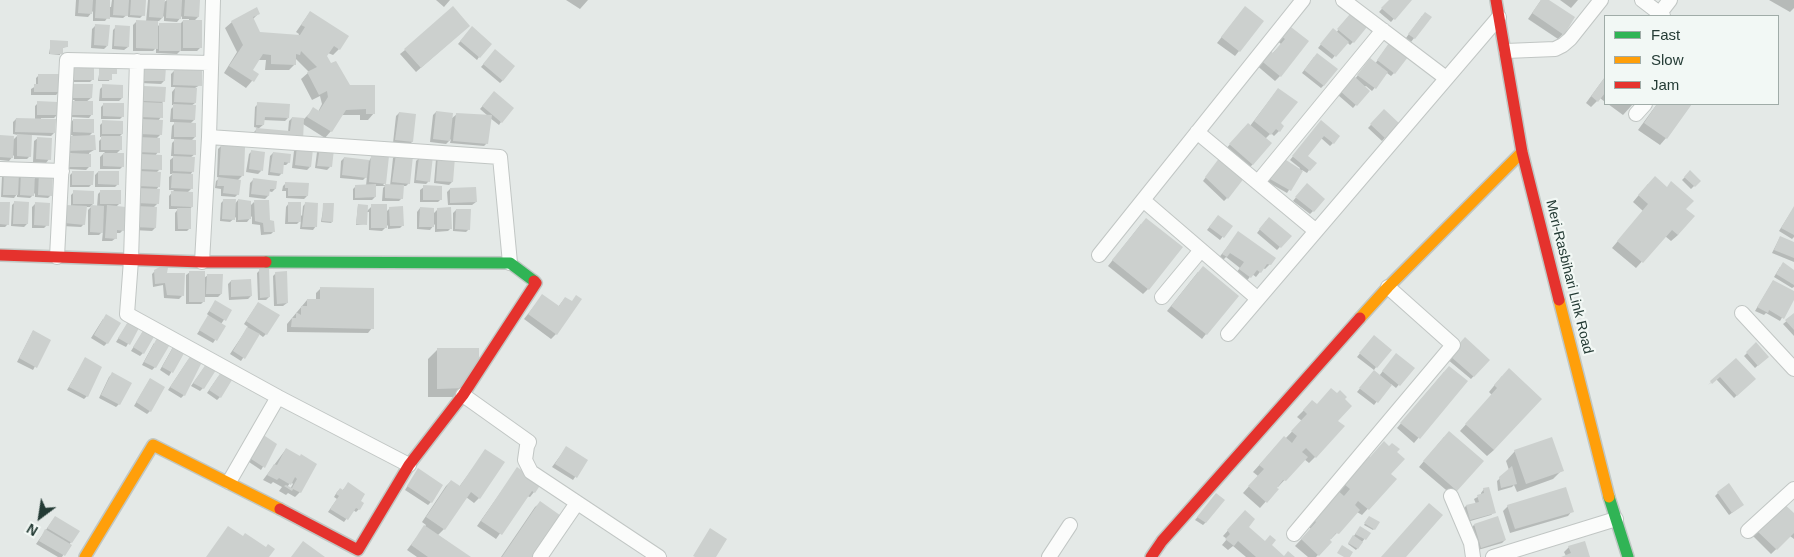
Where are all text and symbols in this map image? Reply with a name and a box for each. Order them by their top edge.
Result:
legend [1604,15,1779,105]
text: Fast [1651,26,1680,43]
text: Slow [1651,51,1684,68]
text: Jam [1651,76,1679,93]
street label: Meri-Rasbihari Link Road [1542,198,1596,356]
north arrow [15,492,65,542]
text: N [24,520,41,539]

